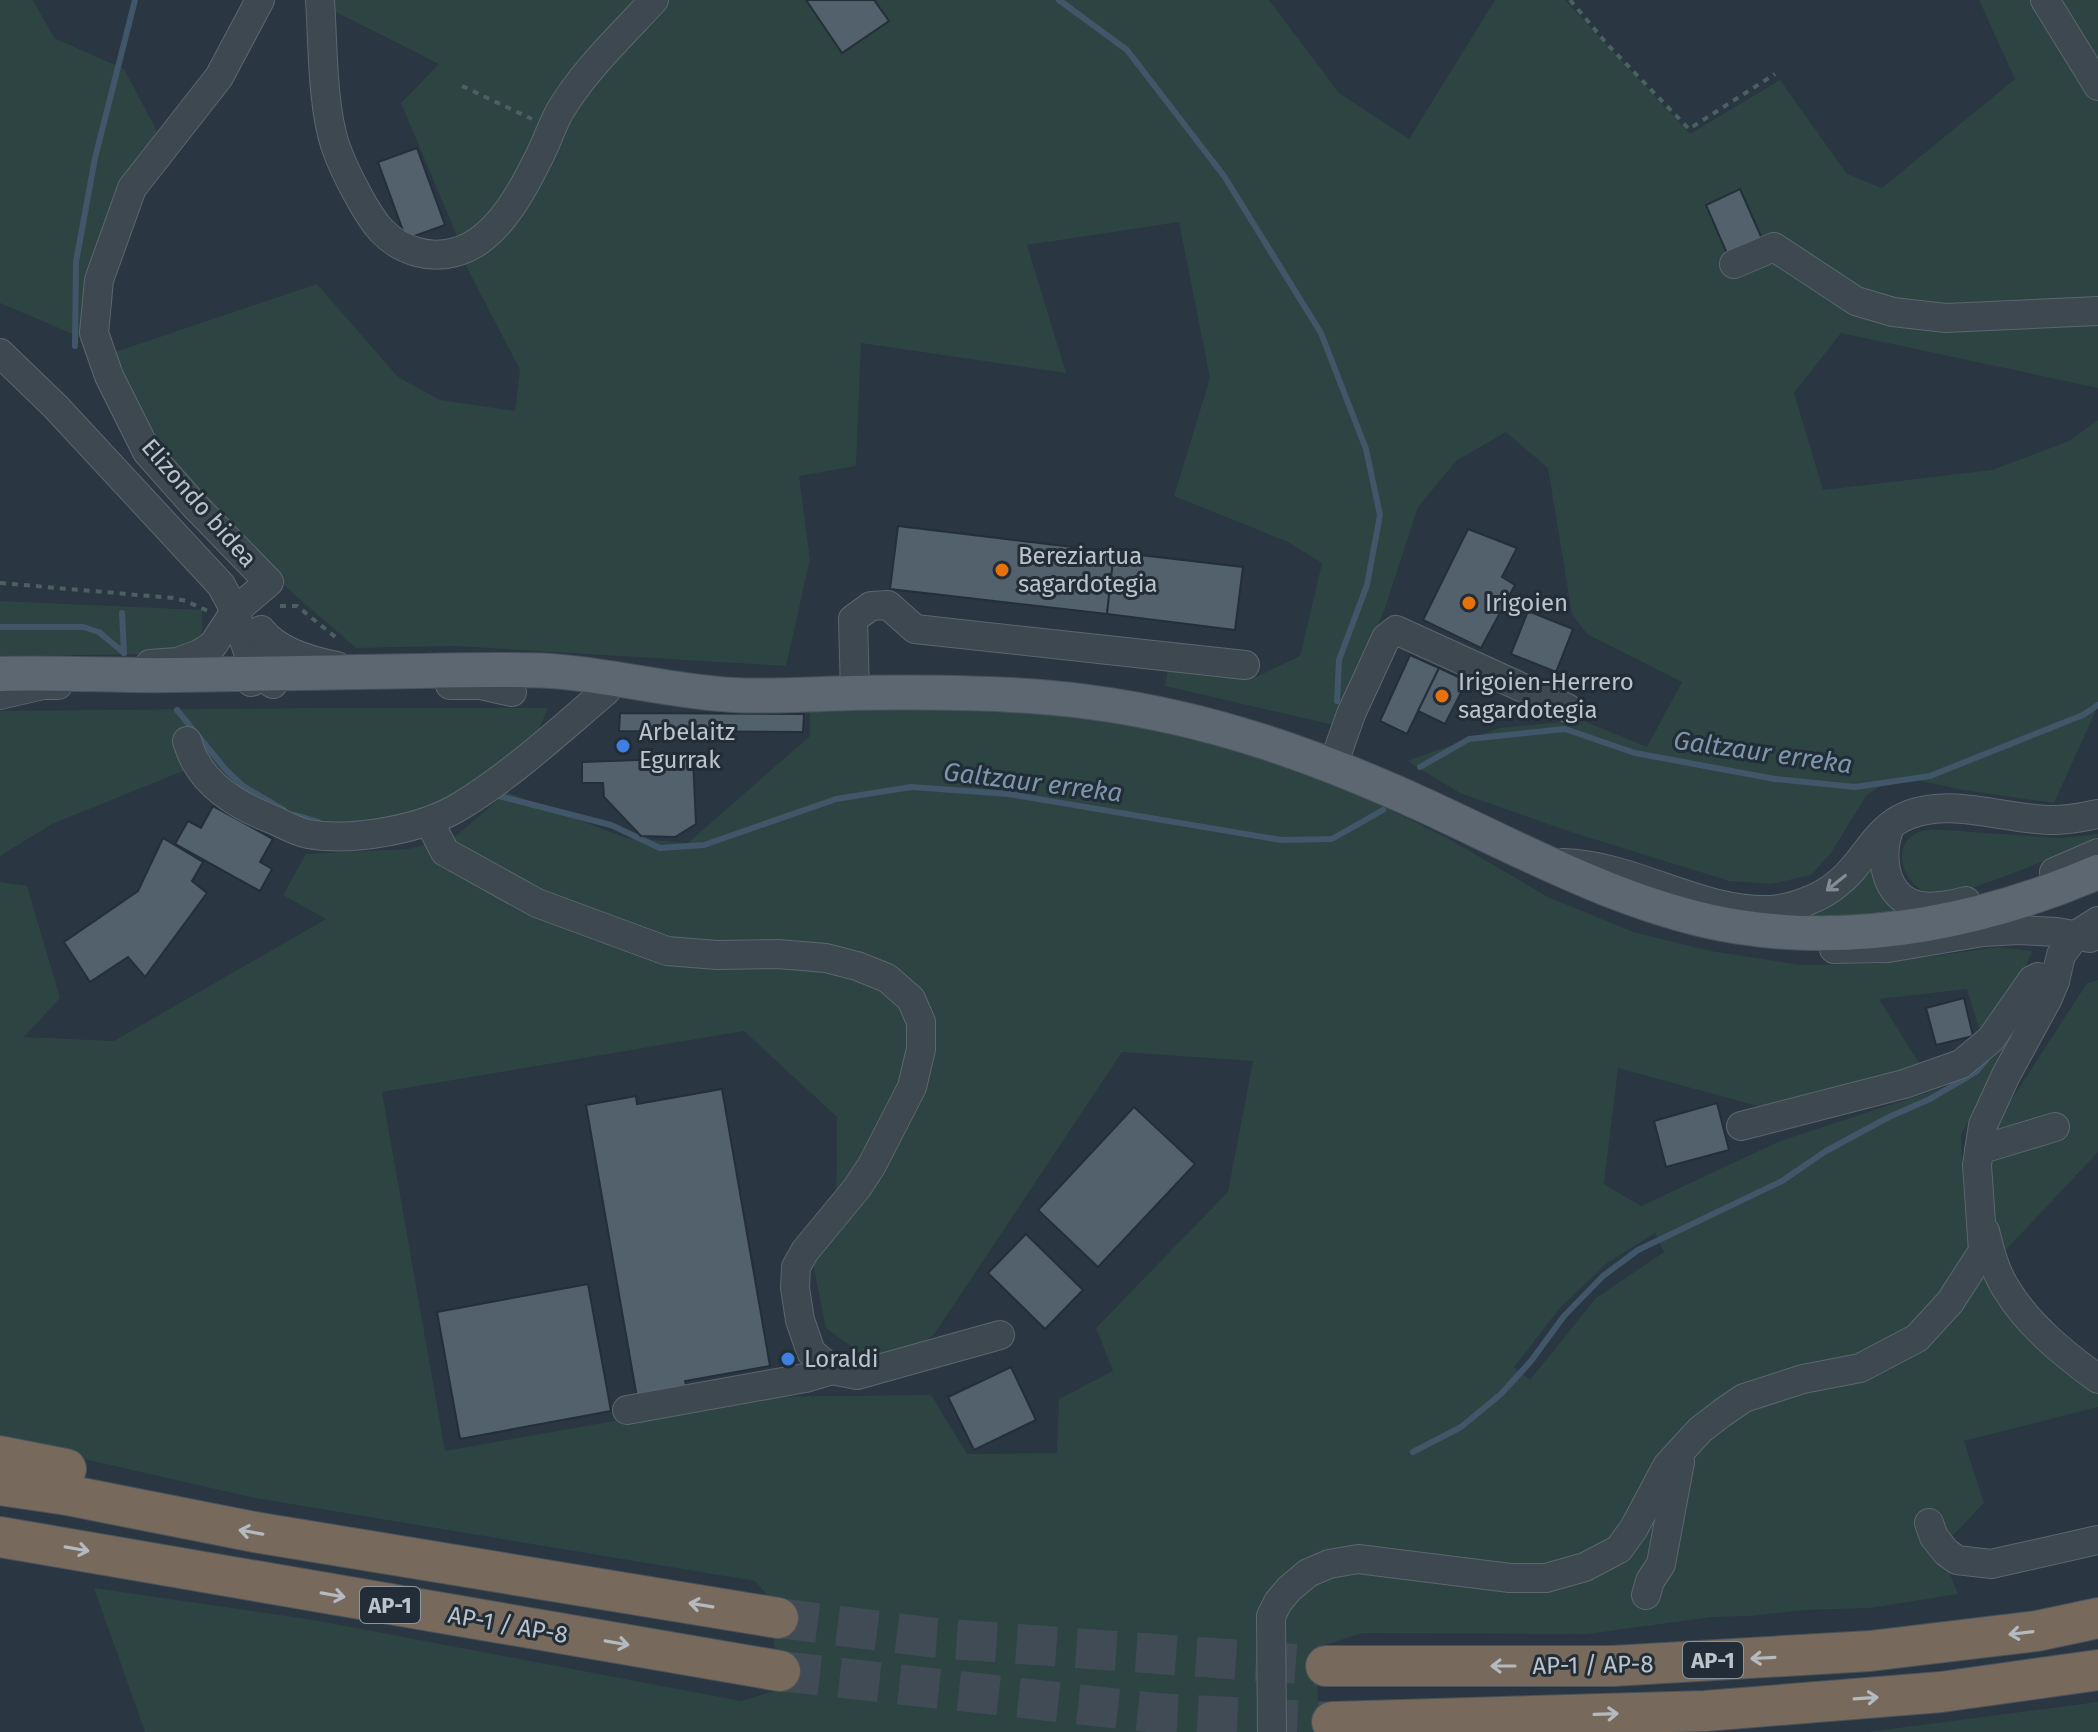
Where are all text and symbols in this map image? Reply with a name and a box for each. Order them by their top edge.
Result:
street label: Elizondo bidea [136,433,262,573]
place label: Bereziartua sagardotegia [1018,542,1157,598]
marker: Bereziartua sagardotegia [993,561,1011,579]
place label: Irigoien [1485,589,1568,617]
marker: Irigoien [1460,594,1478,612]
place label: Irigoien-Herrero sagardotegia [1458,668,1634,724]
marker: Irigoien-Herrero sagardotegia [1433,687,1451,705]
place label: Arbelaitz Egurrak [639,718,735,774]
water label: Galtzaur erreka [1672,725,1854,780]
marker: Arbelaitz Egurrak [614,737,632,755]
water label: Galtzaur erreka [942,756,1124,809]
one-way arrow [1826,874,1847,892]
place label: Loraldi [804,1345,879,1373]
marker: Loraldi [779,1350,797,1368]
one-way arrow [239,1523,264,1538]
one-way arrow [64,1542,89,1557]
road number: AP-1 [360,1587,420,1623]
one-way arrow [320,1588,345,1603]
one-way arrow [689,1597,714,1612]
street label: AP-1 / AP-8 [446,1601,570,1649]
one-way arrow [2009,1626,2035,1641]
one-way arrow [604,1637,629,1652]
road number: AP-1 [1683,1642,1743,1678]
street label: AP-1 / AP-8 [1532,1650,1654,1680]
one-way arrow [1750,1650,1777,1665]
one-way arrow [1490,1658,1517,1674]
one-way arrow [1852,1690,1879,1705]
one-way arrow [1592,1706,1619,1721]

